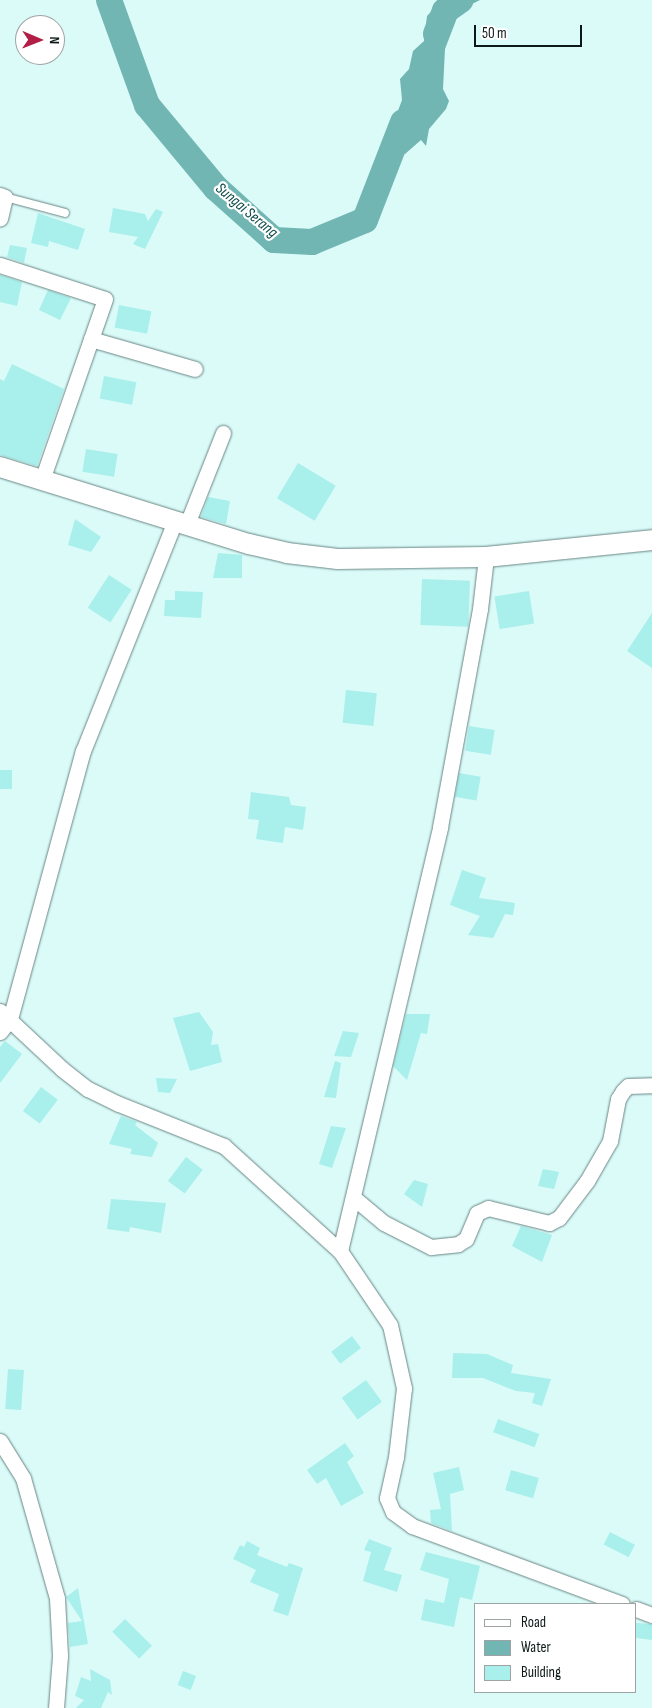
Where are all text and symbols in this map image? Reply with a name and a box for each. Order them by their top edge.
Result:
north arrow [15,15,65,65]
scale bar [477,15,584,47]
text: 50 m [482,24,507,43]
text: N [46,36,63,44]
water label: Sungai Serang [211,179,281,243]
legend [474,1603,637,1693]
text: Road [521,1613,546,1632]
text: Water [521,1638,551,1657]
text: Building [521,1663,561,1682]

